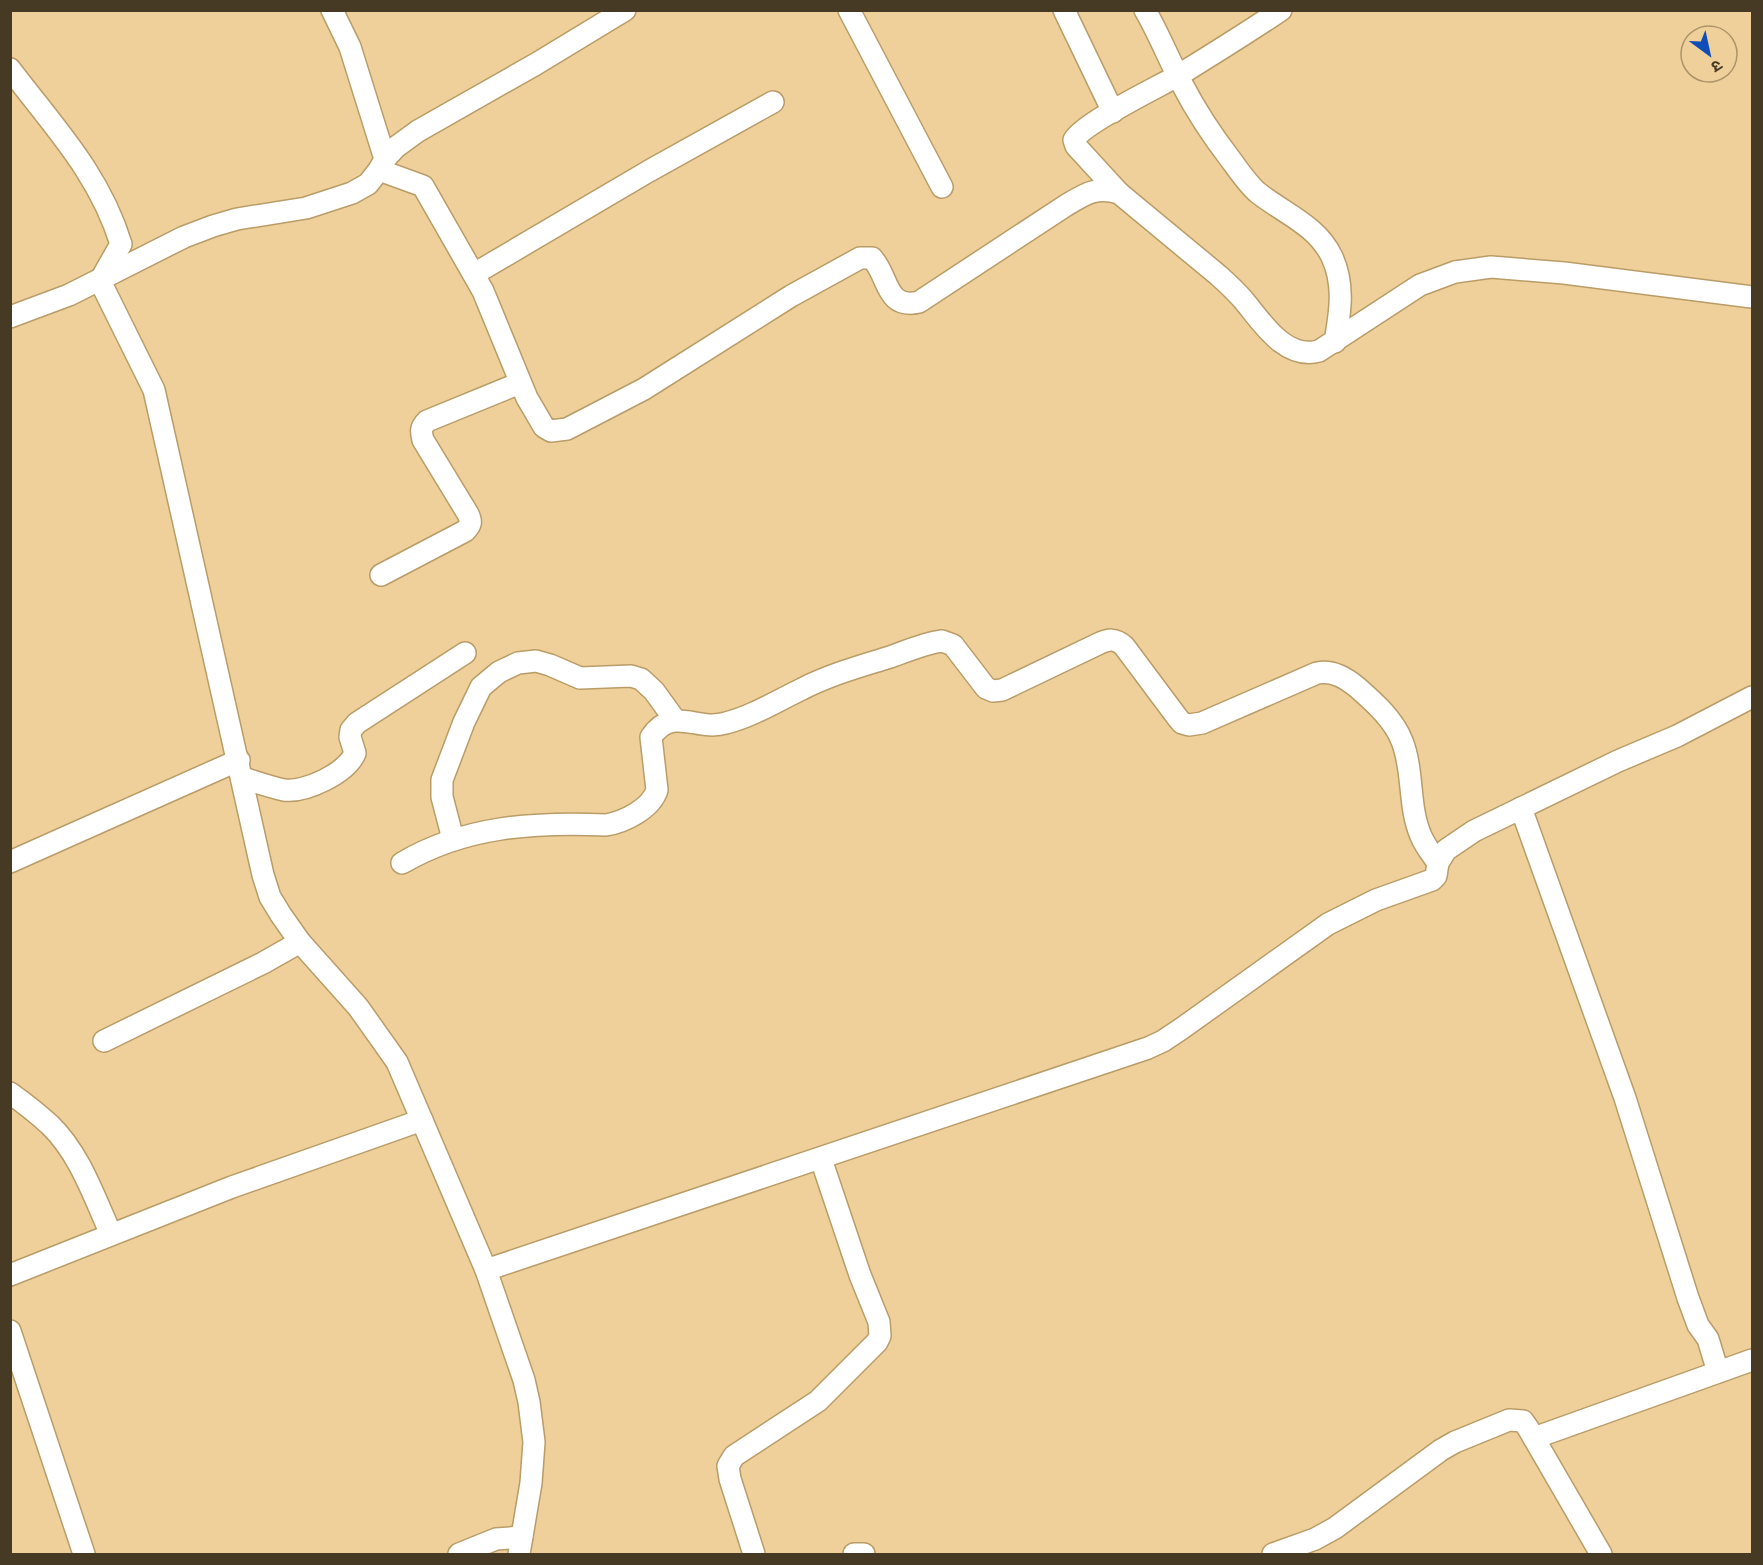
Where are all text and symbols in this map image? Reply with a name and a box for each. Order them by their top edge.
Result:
north arrow [1679,24,1739,84]
text: उ [1707,55,1727,79]

